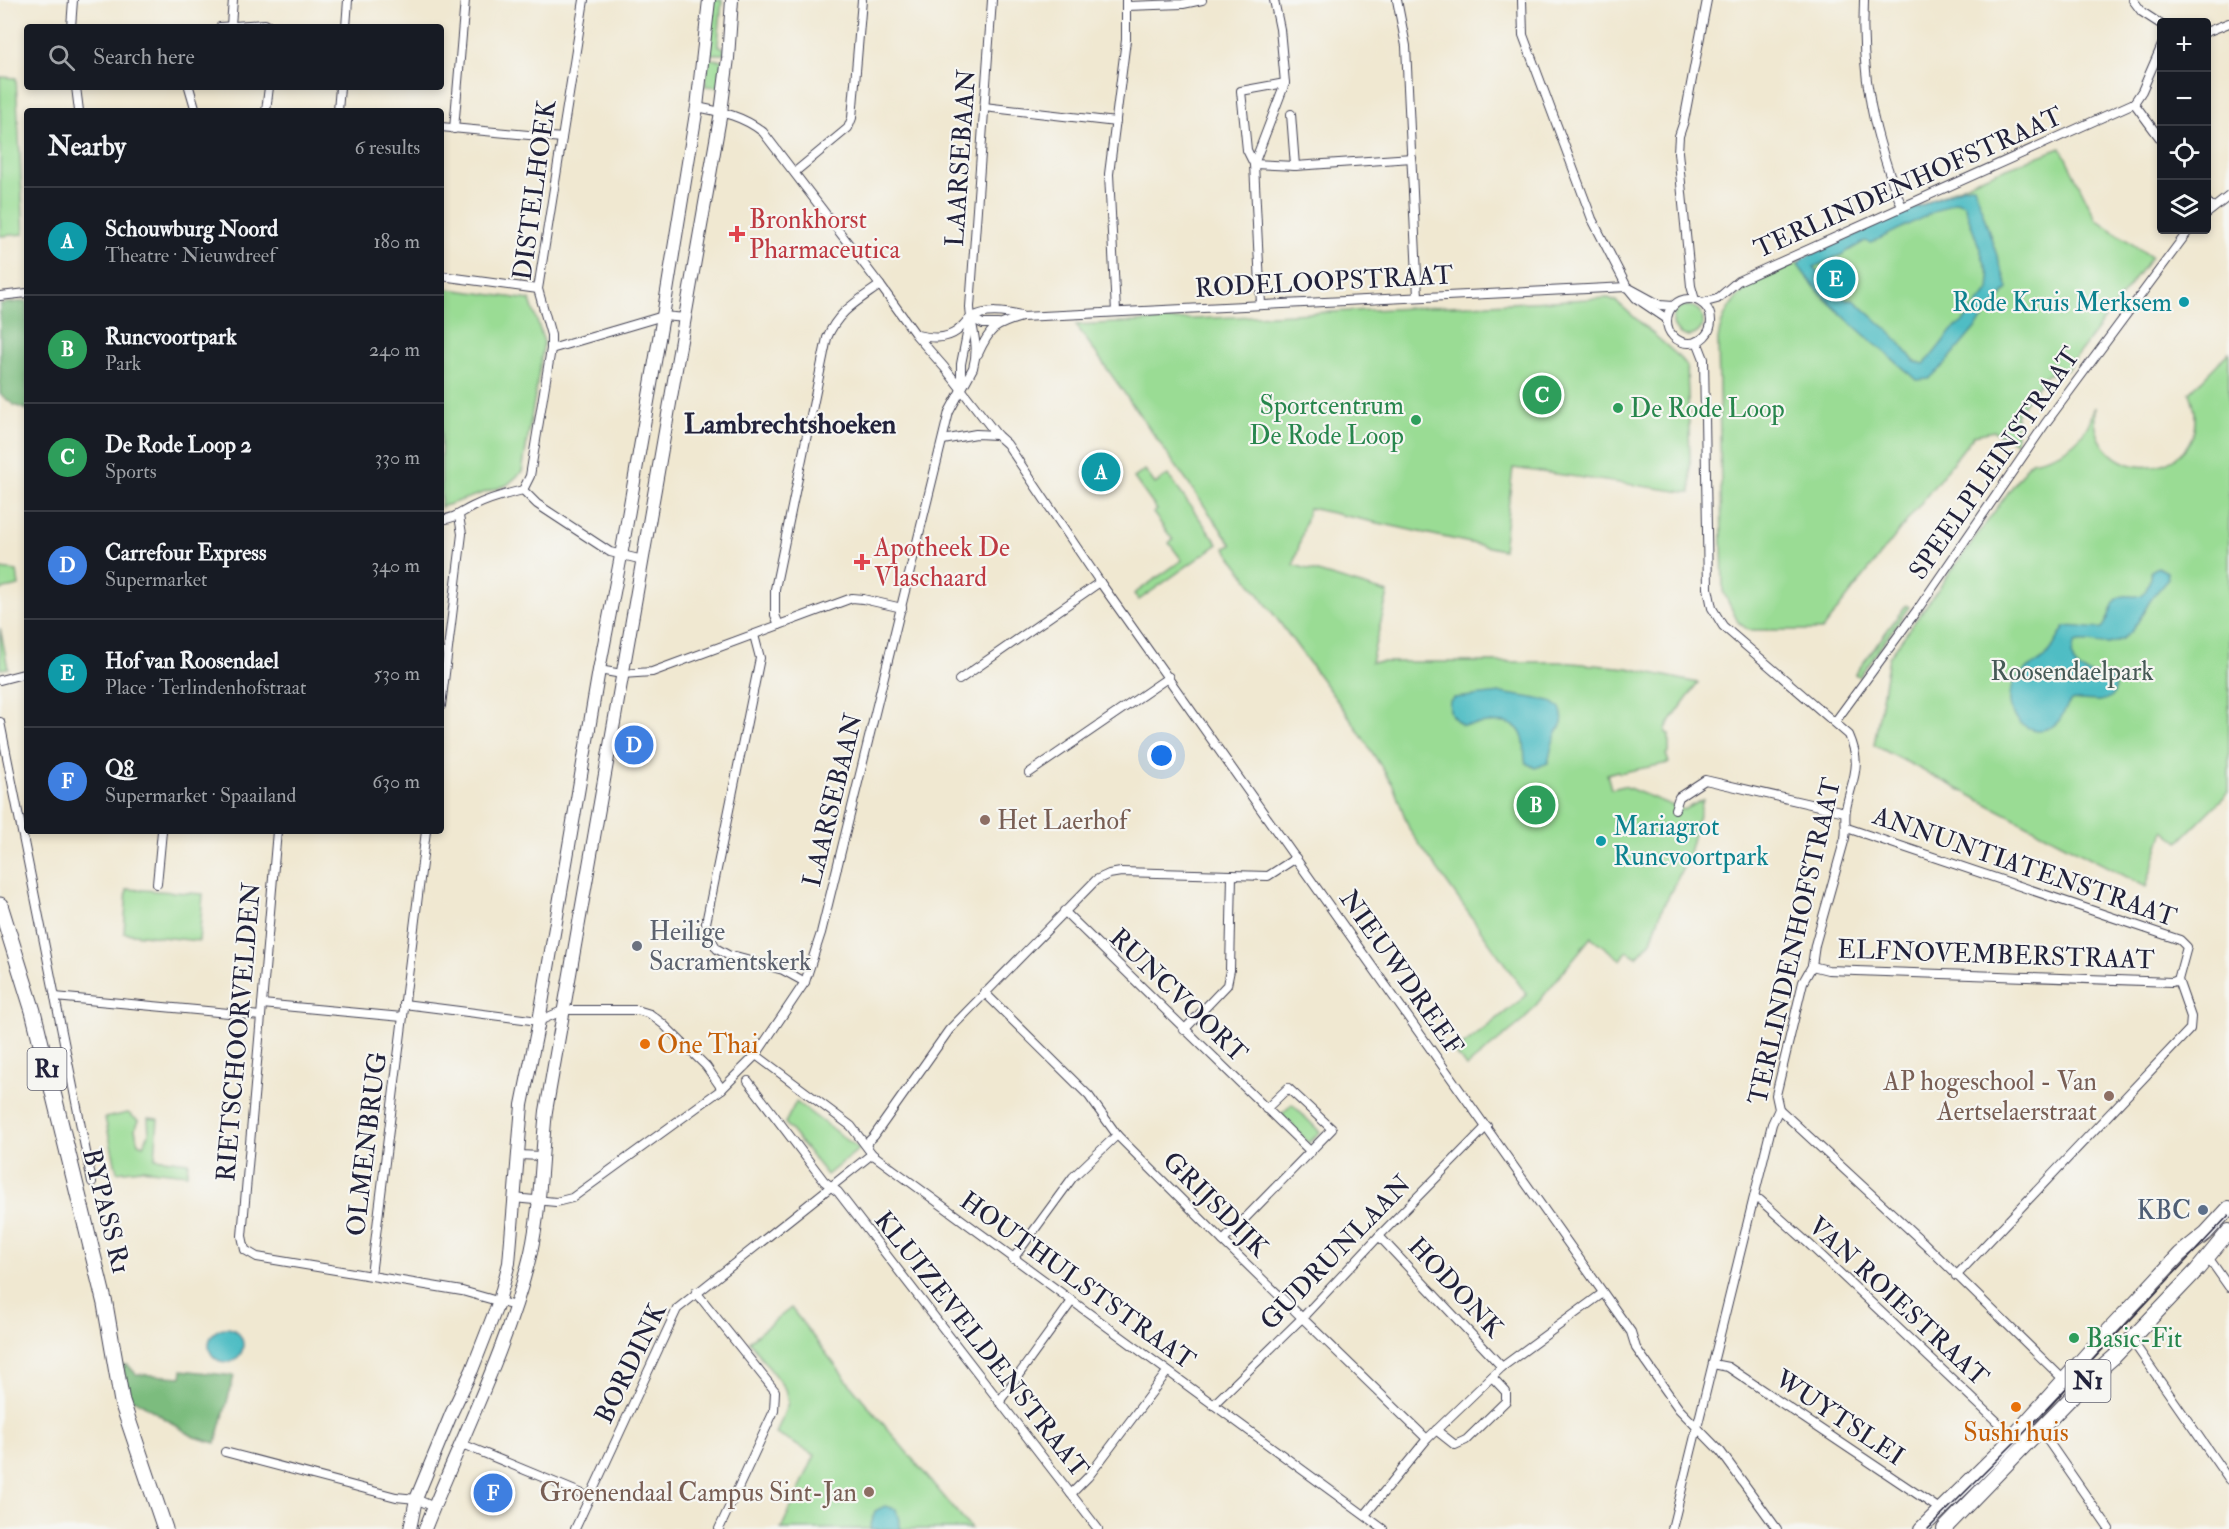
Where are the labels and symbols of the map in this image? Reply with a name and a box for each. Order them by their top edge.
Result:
street label: LAARSEBAAN [939,68,983,248]
street label: DISTELHOEK [507,97,564,282]
street label: TERLINDENHOFSTRAAT [1749,100,2068,266]
place label: Bronkhorst Pharmaceutica [749,204,901,266]
marker: Bronkhorst Pharmaceutica [730,227,744,241]
pin: E [1816,256,1856,302]
street label: RODELOOPSTRAAT [1194,259,1454,305]
place label: Rode Kruis Merksem [1952,287,2172,319]
marker: Rode Kruis Merksem [2177,295,2191,309]
street label: SPEELPLEINSTRAAT [1902,341,2087,586]
pin: C [1522,372,1562,418]
place label: Sportcentrum De Rode Loop [1249,390,1404,453]
place label: De Rode Loop [1630,393,1785,426]
marker: De Rode Loop [1611,401,1625,415]
district label: Lambrechtshoeken [684,407,897,442]
marker: Sportcentrum De Rode Loop [1409,413,1423,427]
pin: A [1082,450,1120,494]
place label: Apotheek De Vlaschaard [873,532,1010,594]
marker: Apotheek De Vlaschaard [855,555,869,569]
park label: Roosendaelpark [1990,656,2154,689]
street label: LAARSEBAAN [796,710,870,890]
pin: D [614,722,654,768]
your location [1147,741,1176,770]
street label: TERLINDENHOFSTRAAT [1742,775,1848,1108]
pin: B [1516,782,1556,828]
street label: ANNUNTIATENSTRAAT [1868,800,2181,934]
place label: Het Laerhof [997,805,1131,837]
place label: Mariagrot Runcvoortpark [1613,811,1769,874]
marker: Het Laerhof [978,813,992,827]
marker: Mariagrot Runcvoortpark [1594,834,1608,848]
street label: RIETSCHOORVELDEN [210,881,268,1183]
street label: NIEUWDREEF [1332,884,1470,1061]
place label: Heilige Sacramentskerk [649,916,812,978]
street label: RUNCVOORT [1103,922,1254,1069]
street label: ELFNOVEMBERSTRAAT [1837,933,2155,977]
marker: Heilige Sacramentskerk [630,939,644,953]
place label: One Thai [657,1029,759,1061]
marker: One Thai [638,1037,652,1051]
road number: R1 [28,1048,66,1090]
street label: OLMENBRUG [340,1050,394,1238]
place label: AP hogeschool - Van Aertselaerstraat [1882,1066,2097,1128]
marker: AP hogeschool - Van Aertselaerstraat [2102,1089,2116,1103]
street label: BYPASS R1 [75,1145,137,1277]
street label: GRIJSDIJK [1156,1145,1275,1265]
street label: GUDRUNLAAN [1254,1168,1418,1337]
street label: HOUTHULSTSTRAAT [954,1185,1201,1377]
place label: KBC [2137,1195,2191,1227]
marker: KBC [2196,1203,2210,1217]
street label: KLUIZEVELDENSTRAAT [867,1205,1095,1484]
street label: VAN ROIESTRAAT [1802,1210,1995,1393]
street label: HODONK [1401,1231,1510,1345]
street label: BORDINK [588,1298,674,1429]
place label: Basic-Fit [2086,1323,2182,1355]
marker: Basic-Fit [2067,1331,2081,1345]
road number: N1 [2066,1360,2110,1402]
street label: WUYTSLEI [1768,1362,1910,1473]
marker: Sushi huis [2009,1400,2023,1414]
place label: Sushi huis [1963,1417,2069,1449]
pin: F [474,1470,512,1516]
place label: Groenendaal Campus Sint-Jan [540,1477,857,1510]
marker: Groenendaal Campus Sint-Jan [862,1485,876,1499]

